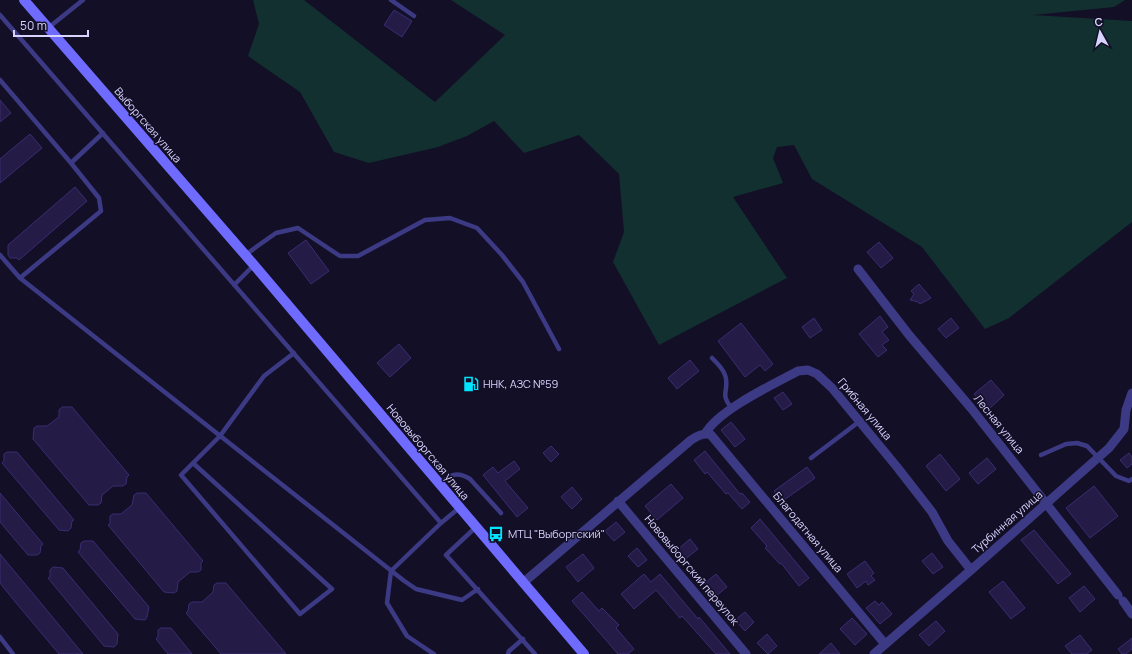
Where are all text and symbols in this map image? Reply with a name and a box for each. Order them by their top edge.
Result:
scale bar [14,12,88,38]
north arrow [1080,12,1120,52]
text: С [1093,14,1104,30]
text: 50 m [20,17,47,34]
street label: Выборгская улица [111,84,185,166]
fuel station icon: ННК, АЗС №59 [462,375,480,393]
street label: Грибная улица [835,375,896,443]
place label: ННК, АЗС №59 [483,376,559,391]
street label: Лесная улица [971,391,1028,456]
street label: Нововыборгская улица [384,400,473,503]
street label: Турбинная улица [968,487,1045,557]
street label: Благодатная улица [770,488,847,575]
street label: Нововыборгский переулок [642,511,743,628]
bus stop icon: МТЦ "Выборгский" [487,525,505,543]
place label: МТЦ "Выборгский" [508,526,605,541]

